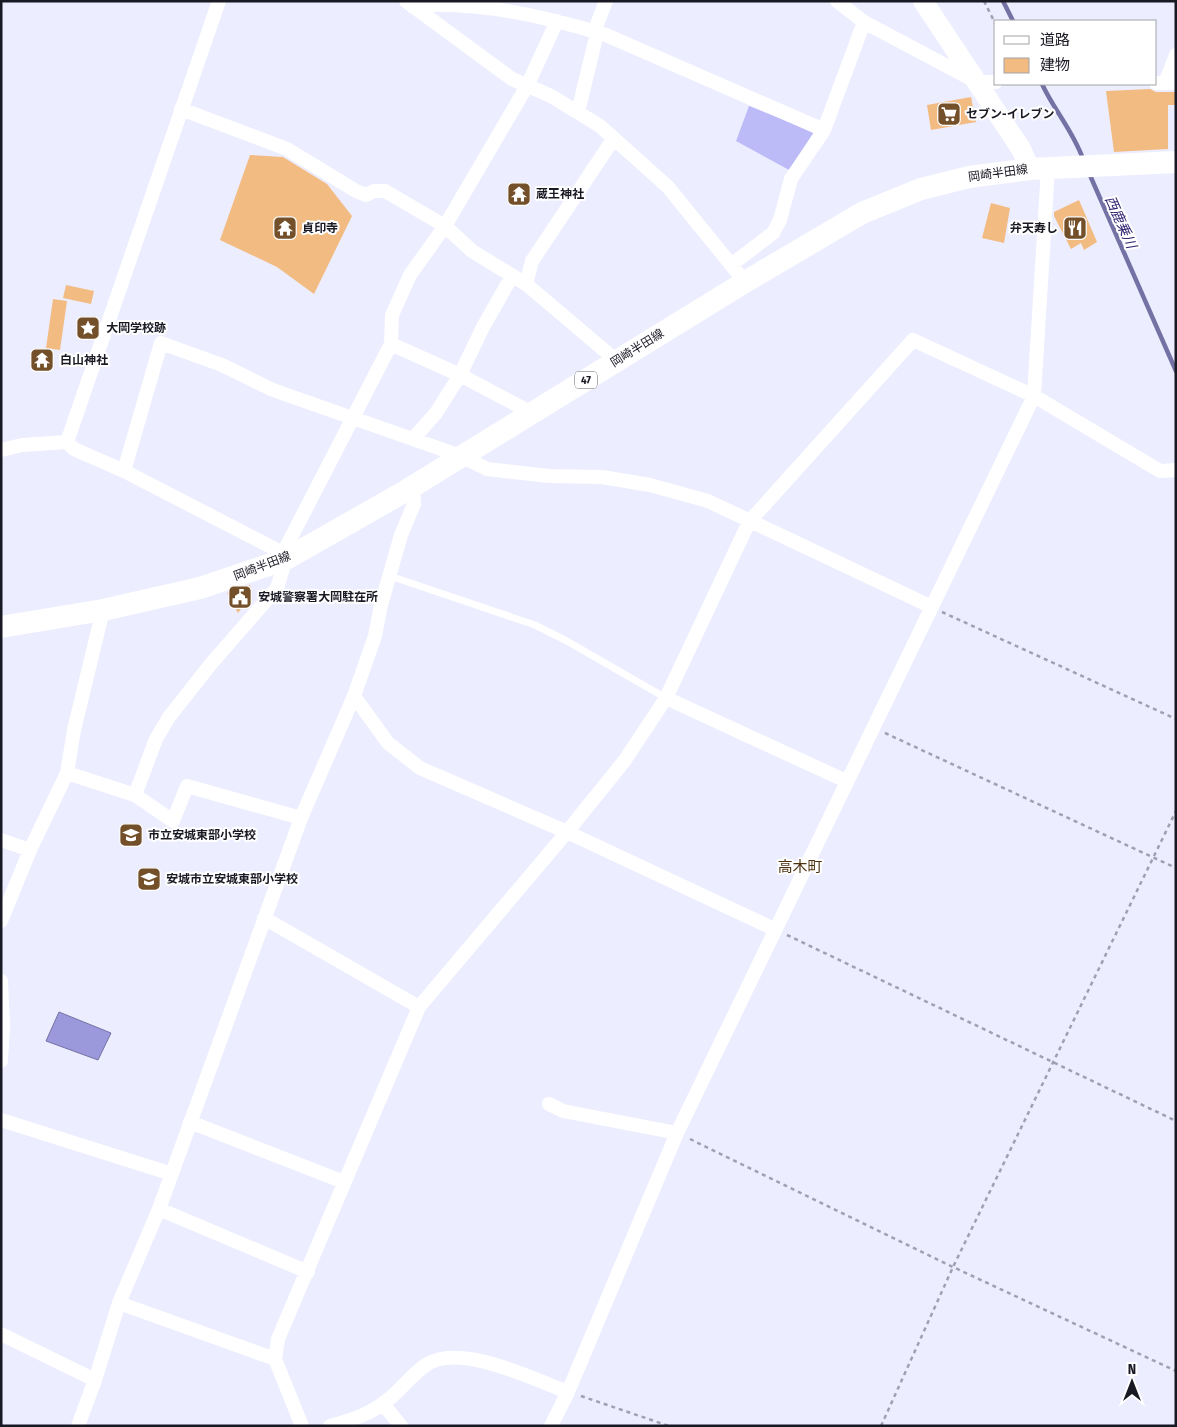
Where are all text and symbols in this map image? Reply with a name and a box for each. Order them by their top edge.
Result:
legend [994,20,1157,85]
text: 道路 [1040,31,1070,49]
text: 建物 [1040,56,1070,74]
supermarket icon: セブン-イレブン [936,101,962,127]
place label: セブン-イレブン [966,107,1055,121]
street label: 岡崎半田線 [967,162,1029,184]
temple icon: 蔵王神社 [506,181,532,207]
place label: 蔵王神社 [536,187,584,201]
water label: 西鹿乗川 [1101,193,1141,253]
temple icon: 貞印寺 [272,215,298,241]
restaurant icon: 弁天寿し [1062,215,1088,241]
place label: 貞印寺 [302,221,338,235]
place label: 弁天寿し [1010,221,1058,235]
place icon: 大岡学校跡 [75,315,101,341]
place label: 大岡学校跡 [106,321,166,335]
street label: 岡崎半田線 [608,326,666,370]
temple icon: 白山神社 [29,347,55,373]
place label: 白山神社 [60,353,108,367]
road number: 47 [575,372,597,388]
street label: 岡崎半田線 [231,549,293,583]
public building icon: 安城警察署大岡駐在所 [227,584,253,610]
place label: 安城警察署大岡駐在所 [258,590,378,604]
school or university icon: 市立安城東部小学校 [118,822,144,848]
place label: 市立安城東部小学校 [148,828,256,842]
district label: 高木町 [777,858,823,876]
school or university icon: 安城市立安城東部小学校 [136,866,162,892]
place label: 安城市立安城東部小学校 [166,872,298,886]
north arrow [1107,1357,1157,1407]
text: N [1128,1361,1136,1378]

